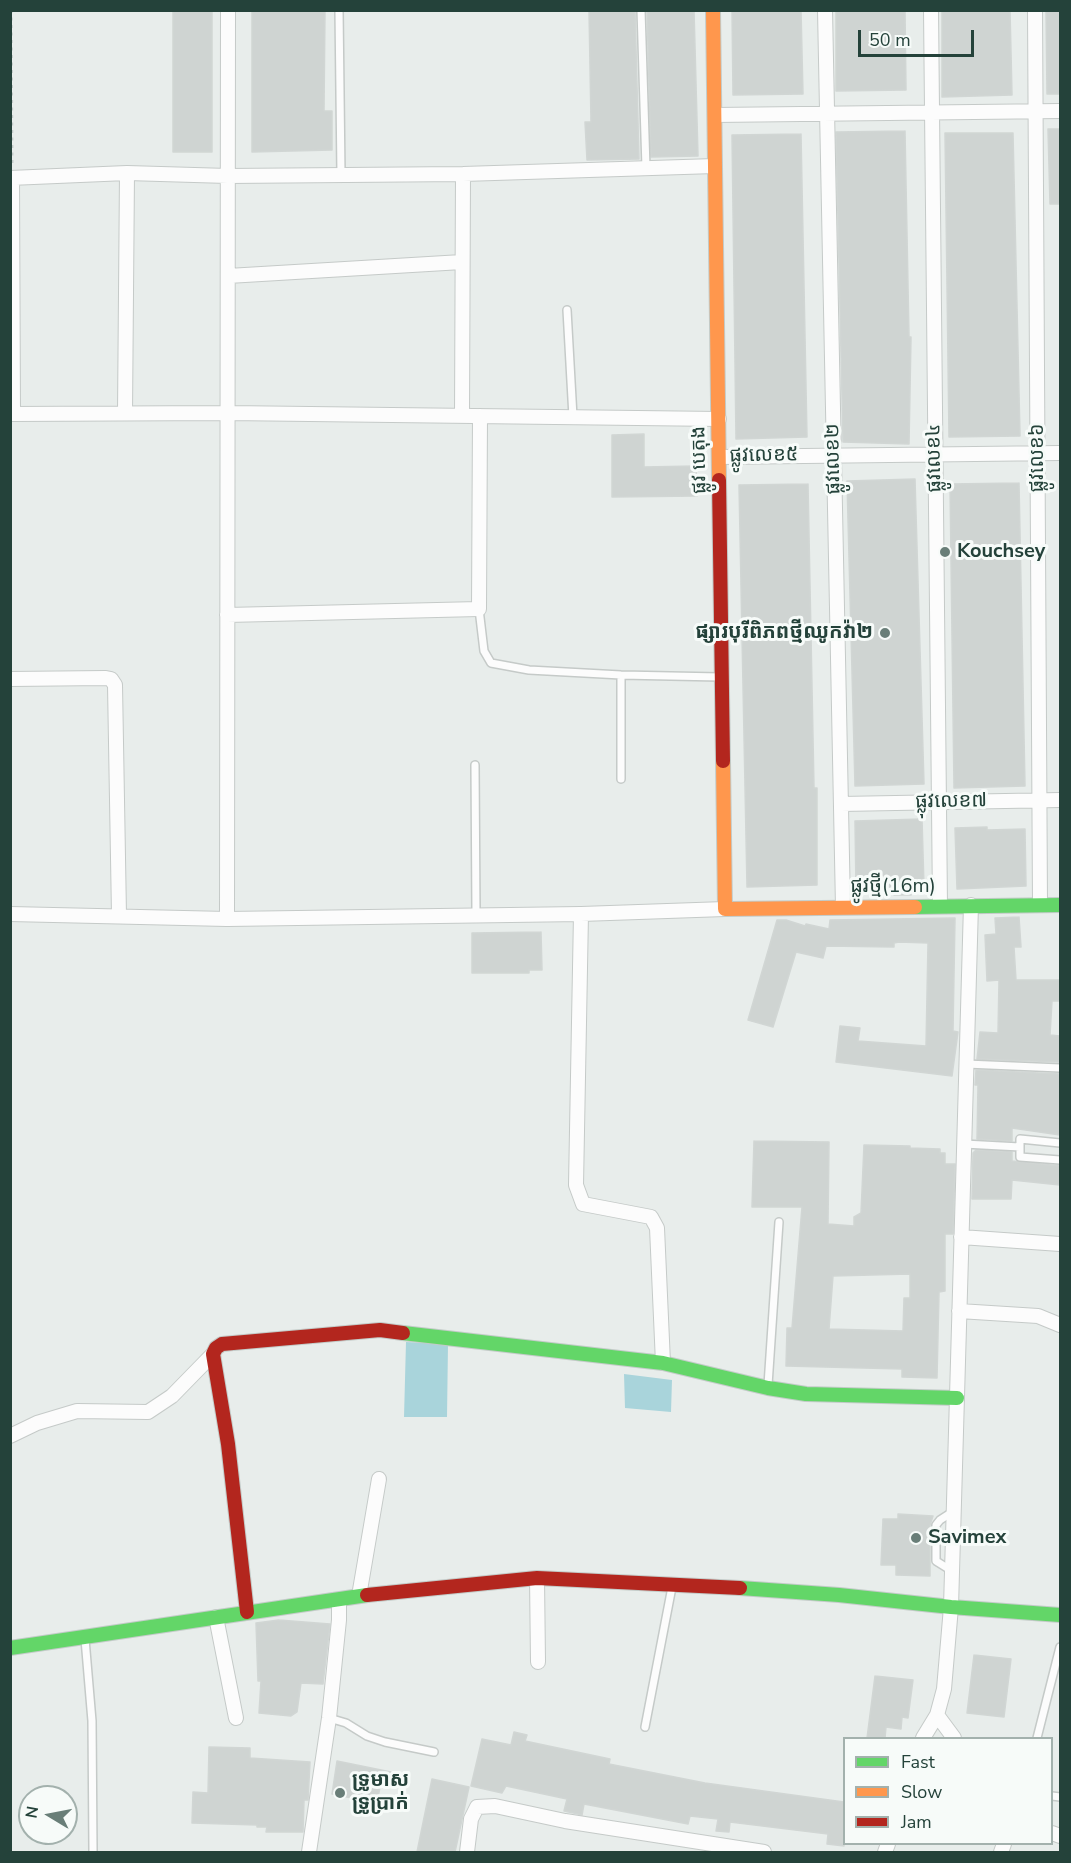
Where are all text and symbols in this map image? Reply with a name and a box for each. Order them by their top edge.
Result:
scale bar [861,18,976,56]
text: 50 m [869,28,911,52]
street label: ផ្លូវលេខ២ [821,423,847,495]
street label: ផ្លូវលេខ៤ [922,423,948,493]
street label: ផ្លូវលេខ៦ [1026,424,1050,492]
street label: ផ្លូវ បេតុង [687,426,713,494]
street label: ផ្លូវលេខ៥ [729,443,799,469]
place label: Kouchsey [957,540,1045,564]
marker: Kouchsey [938,545,952,559]
place label: ផ្សារបុរីពិភពថ្មីឈូកវ៉ា២ [695,621,873,645]
marker: ផ្សារបុរីពិភពថ្មីឈូកវ៉ា២ [878,626,892,640]
street label: ផ្លុវលេខ៧ [915,789,987,815]
street label: ផ្លូវថ្មី(16m) [850,875,936,899]
place label: Savimex [928,1526,1006,1550]
marker: Savimex [909,1531,923,1545]
legend [843,1737,1053,1845]
text: Fast [901,1750,935,1774]
place label: ទ្រូមាស ទ្រូប្រាក់ [352,1769,409,1816]
text: Slow [901,1780,942,1804]
north arrow [18,1785,78,1845]
marker: ទ្រូមាស ទ្រូប្រាក់ [333,1786,347,1800]
text: N [20,1804,44,1820]
text: Jam [901,1810,932,1834]

